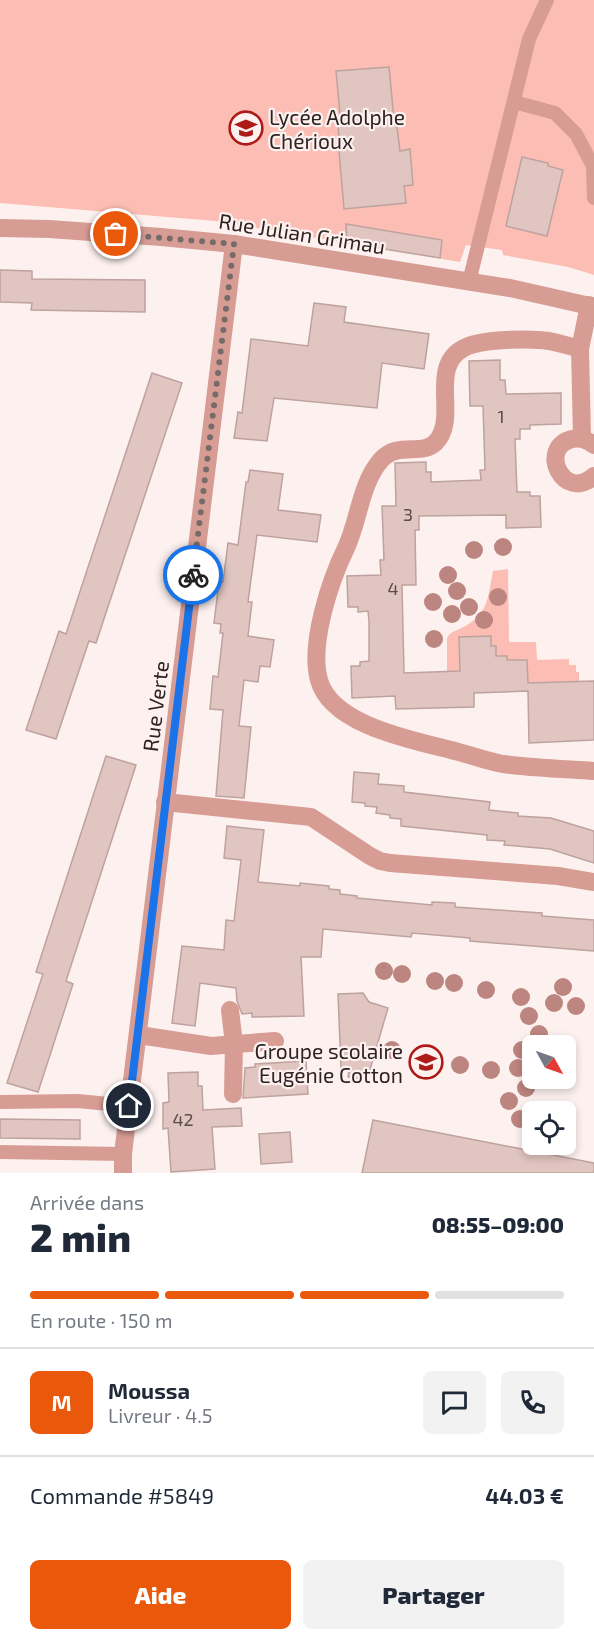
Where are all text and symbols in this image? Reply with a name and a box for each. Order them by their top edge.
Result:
place label: Lycée Adolphe Chérioux [269,104,405,153]
school or university icon: Lycée Adolphe Chérioux [228,110,264,146]
street label: Rue Julian Grimau [217,207,387,259]
pin [90,208,141,259]
icon: bag [99,217,132,250]
house number: 1 [497,405,505,427]
house number: 3 [403,503,413,525]
courier [163,545,223,605]
icon: bike [177,559,210,592]
house number: 4 [387,577,399,599]
street label: Rue Verte [137,659,173,753]
north arrow [522,1035,576,1089]
map controls [522,1035,576,1155]
place label: Groupe scolaire Eugénie Cotton [255,1038,403,1087]
school or university icon: Groupe scolaire Eugénie Cotton [408,1044,444,1080]
pin [103,1080,154,1131]
icon: home [112,1089,145,1122]
button: locate [522,1101,576,1155]
house number: 42 [172,1108,194,1130]
text: Arrivée dans [30,1190,144,1214]
text: 08:55–09:00 [432,1211,564,1237]
text: 2 min [30,1213,131,1260]
text: En route · 150 m [30,1308,173,1332]
button: chat [423,1371,486,1434]
button: phone [501,1371,564,1434]
text: Moussa [108,1377,190,1403]
text: M [51,1389,72,1415]
text: Livreur · 4.5 [108,1403,213,1427]
text: Commande #5849 [30,1482,214,1508]
text: 44.03 € [485,1482,564,1508]
button: Aide [30,1560,291,1629]
button: Partager [303,1560,564,1629]

